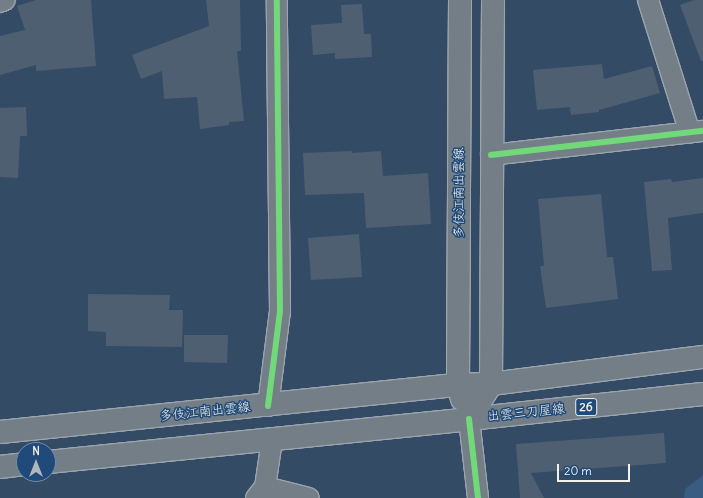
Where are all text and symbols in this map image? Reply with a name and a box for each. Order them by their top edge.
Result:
street label: 多伎江南出雲線 [451,148,467,238]
road number: 26 [575,397,597,417]
street label: 多伎江南出雲線 [159,399,251,425]
street label: 出雲三刀屋線 [486,401,566,425]
north arrow [16,442,56,482]
text: N [32,444,40,458]
scale bar [559,456,632,482]
text: 20 m [564,463,592,478]

